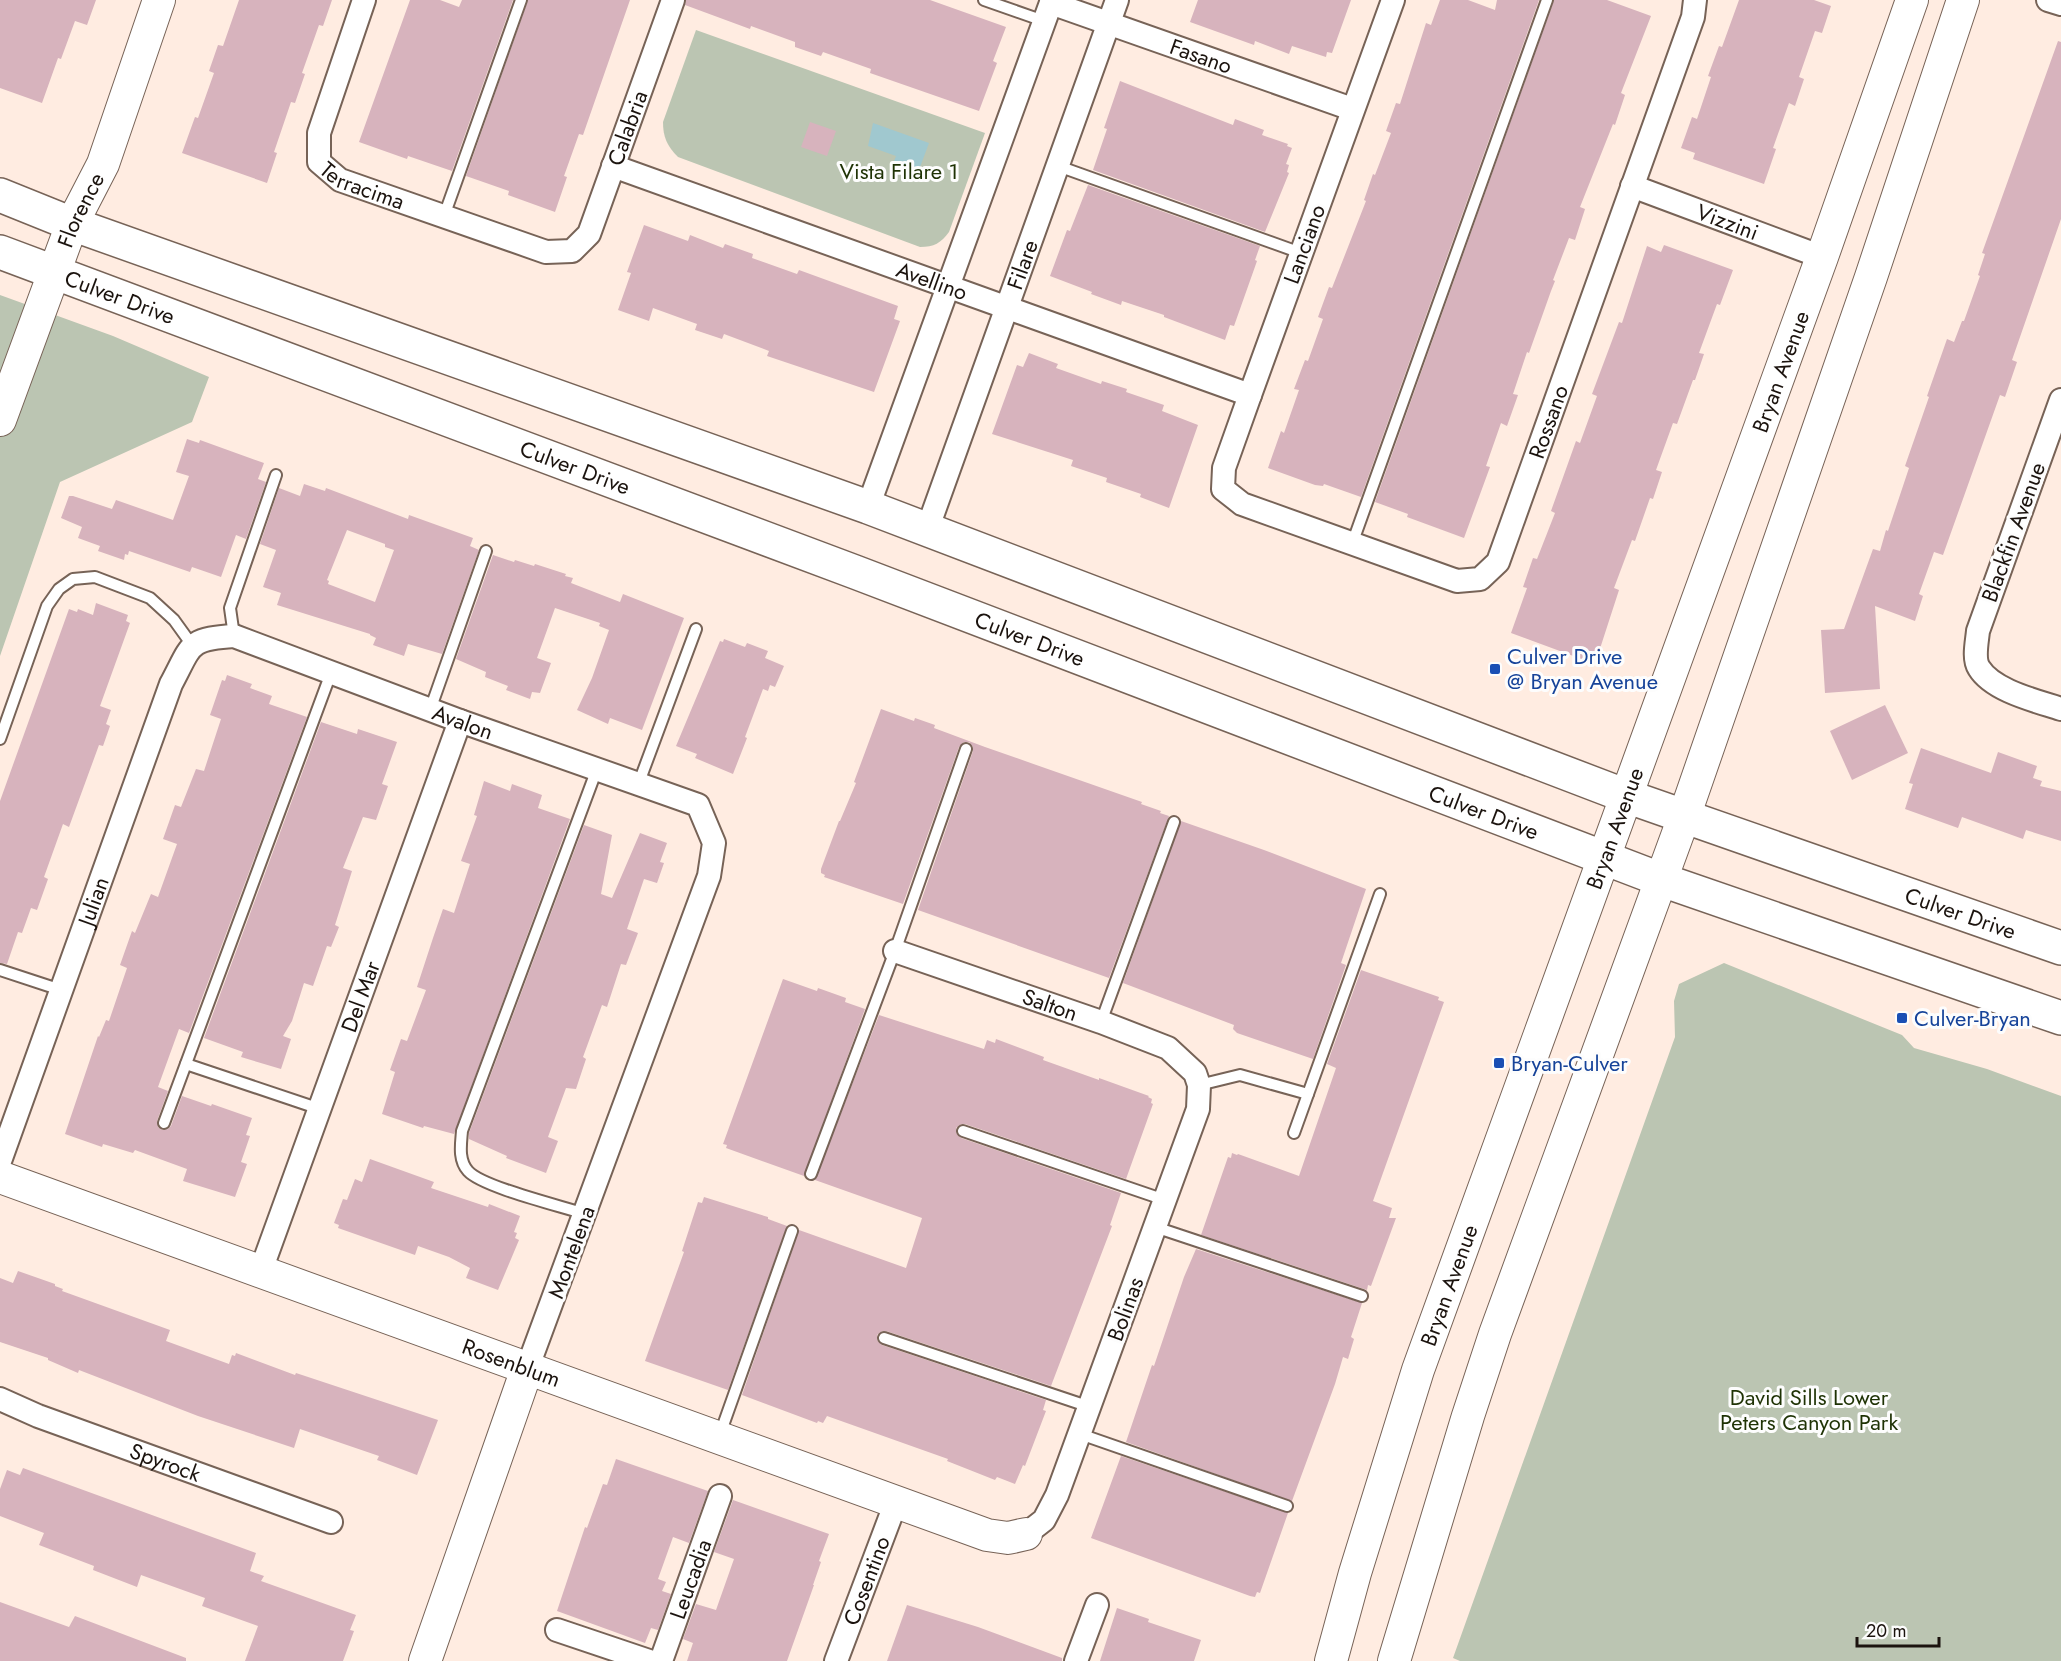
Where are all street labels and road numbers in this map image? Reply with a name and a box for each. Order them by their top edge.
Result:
street label: Fasano [1165,30,1236,82]
street label: Calabria [599,86,655,170]
street label: Terracima [313,154,409,217]
street label: Florence [49,167,112,252]
street label: Vizzini [1692,195,1763,248]
street label: Lanciano [1275,200,1333,288]
street label: Filare [999,235,1046,294]
street label: Avellino [892,253,972,308]
street label: Culver Drive [60,262,180,332]
street label: Bryan Avenue [1744,306,1817,437]
street label: Rossano [1520,380,1576,463]
street label: Culver Drive [515,432,635,502]
street label: Blackfin Avenue [1973,458,2053,606]
street label: Culver Drive [970,603,1089,674]
street label: Avalon [428,696,498,747]
street label: Bryan Avenue [1578,763,1651,894]
street label: Culver Drive [1424,776,1544,848]
street label: Julian [69,872,117,933]
street label: Culver Drive [1901,879,2020,947]
street label: Del Mar [333,956,388,1037]
street label: Salton [1018,980,1082,1029]
street label: Montelena [539,1201,603,1303]
street label: Bryan Avenue [1412,1220,1486,1351]
street label: Bolinas [1099,1272,1151,1346]
street label: Rosenblum [458,1330,565,1395]
street label: Spyrock [125,1435,206,1490]
street label: Cosentino [835,1531,898,1630]
street label: Leucadia [661,1535,719,1623]

